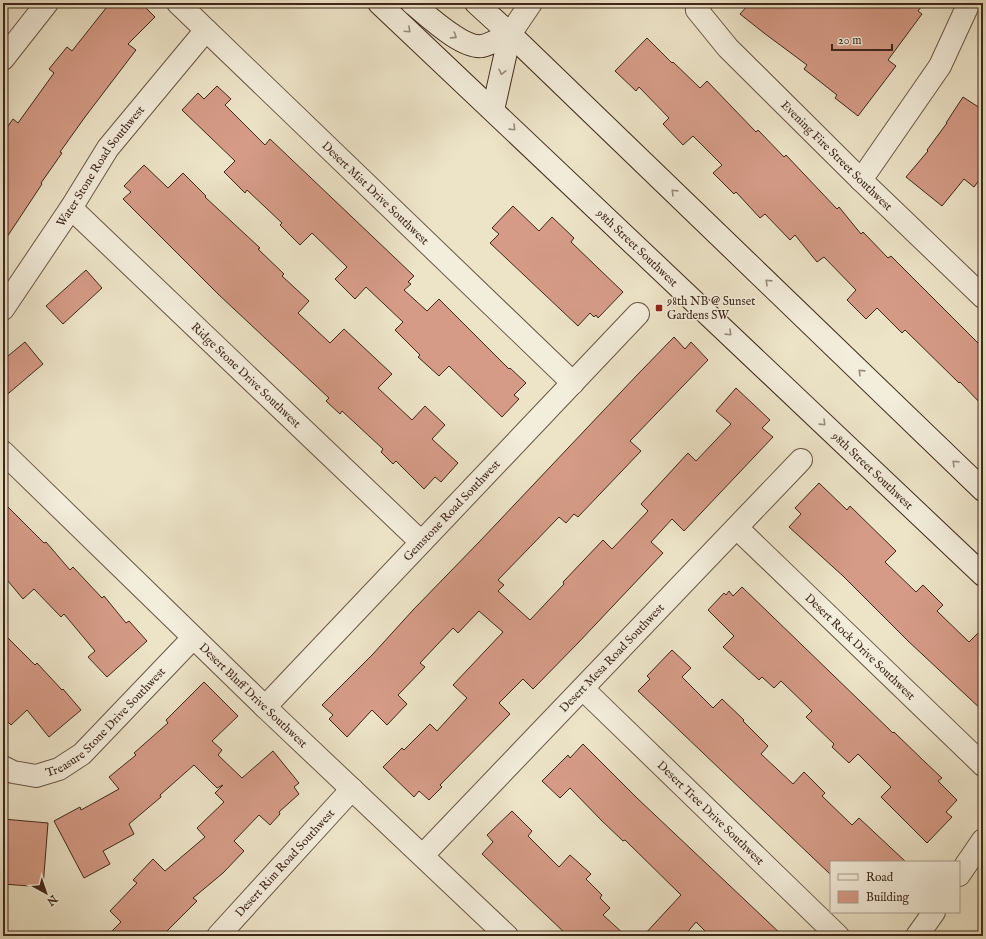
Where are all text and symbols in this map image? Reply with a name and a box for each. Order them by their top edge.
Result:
one-way arrow [403,25,411,32]
scale bar [832,26,892,52]
one-way arrow [450,31,457,39]
text: 20 m [838,33,861,48]
one-way arrow [498,69,506,75]
street label: Evening Fire Street Southwest [778,97,896,214]
street label: Water Stone Road Southwest [53,102,148,230]
one-way arrow [508,123,516,131]
street label: Desert Mist Drive Southwest [319,138,432,248]
one-way arrow [671,189,679,197]
street label: 98th Street Southwest [593,205,681,290]
one-way arrow [765,279,773,287]
place label: 98th NB @ Sunset Gardens SW [666,294,755,323]
marker: 98th NB @ Sunset Gardens SW [654,303,664,313]
street label: Ridge Stone Drive Southwest [188,319,304,431]
one-way arrow [724,329,732,336]
one-way arrow [858,370,866,377]
one-way arrow [818,418,826,426]
street label: 98th Street Southwest [828,428,917,513]
street label: Gemstone Road Southwest [400,457,503,564]
one-way arrow [952,460,960,468]
street label: Desert Rock Drive Southwest [802,590,918,703]
street label: Desert Mesa Road Southwest [556,600,667,715]
street label: Desert Bluff Drive Southwest [196,640,311,751]
street label: Treasure Stone Drive Southwest [44,664,169,780]
street label: Desert Tree Drive Southwest [654,758,768,868]
street label: Desert Rim Road Southwest [232,806,338,920]
legend [830,861,960,913]
text: Road [866,870,894,885]
north arrow [26,873,66,913]
text: Building [866,890,910,905]
text: N [43,891,61,909]

